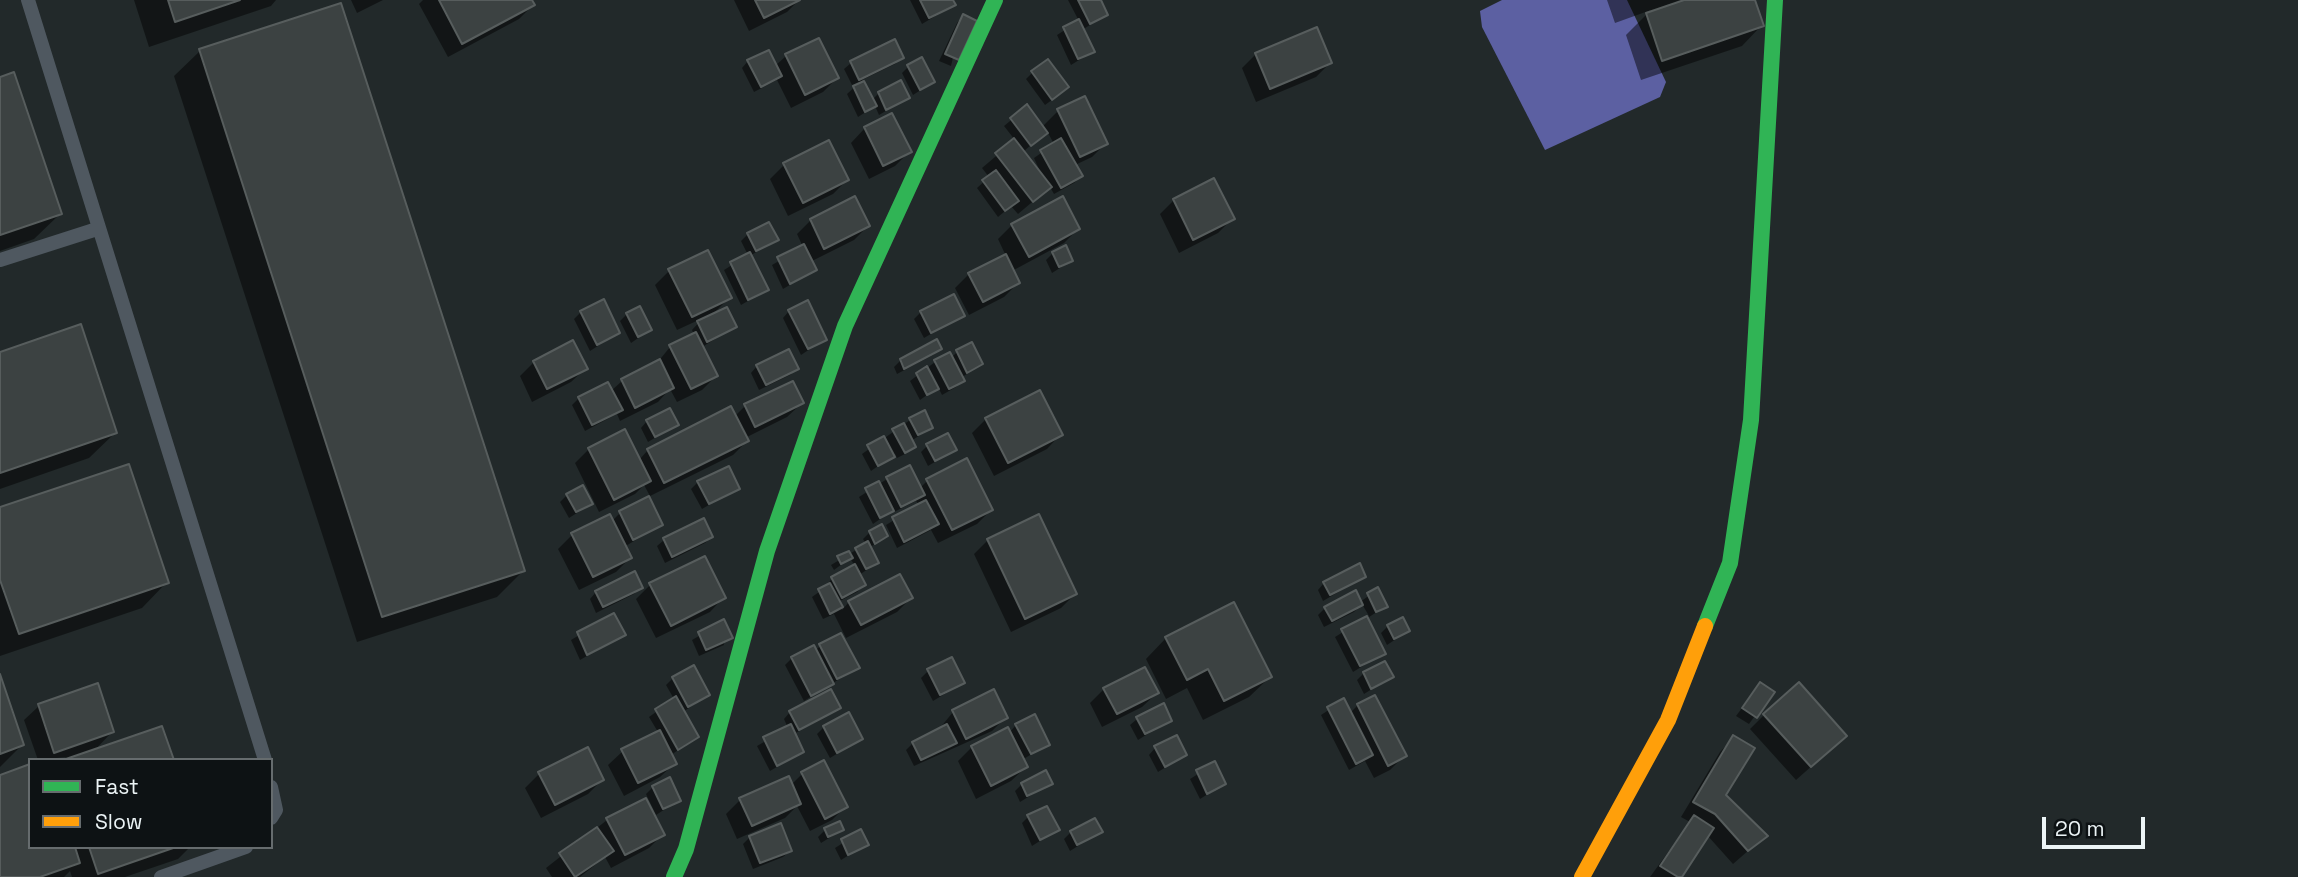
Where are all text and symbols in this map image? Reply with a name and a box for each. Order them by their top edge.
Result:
legend [28,758,273,849]
text: Fast [95,773,139,800]
scale bar [2046,804,2149,848]
text: Slow [95,808,143,835]
text: 20 m [2055,815,2105,842]

